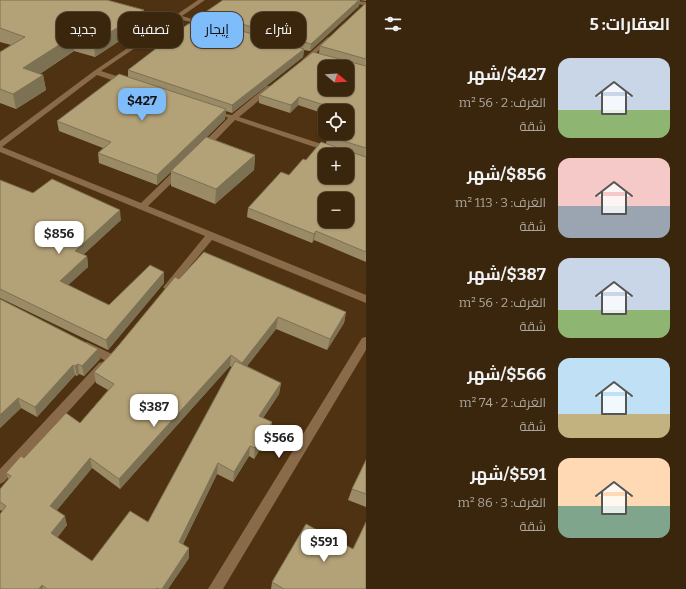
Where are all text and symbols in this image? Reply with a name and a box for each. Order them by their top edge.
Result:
chip: جديد [56,12,110,48]
chip: تصفية [118,12,183,48]
chip: إيجار [191,12,243,48]
chip: شراء [251,12,306,48]
icon: filters [382,13,404,35]
text: العقارات: 5 [590,14,670,35]
north arrow [318,60,354,96]
map controls [318,60,354,228]
text: $427/شهر [468,64,546,85]
icon: home [590,74,638,122]
pin: $427 [118,88,166,122]
text: $427 [127,93,157,108]
text: الغرف: 2 · 56 m² [459,95,546,110]
button: locate [318,104,354,140]
text: شقة [519,119,546,134]
button: + [318,148,354,184]
text: $856/شهر [467,164,546,185]
icon: home [590,174,638,222]
button: − [318,192,354,228]
text: الغرف: 3 · 113 m² [455,195,546,210]
text: شقة [519,219,546,234]
pin: $856 [35,221,83,255]
text: $856 [44,226,74,241]
text: $387/شهر [468,264,546,285]
icon: home [590,274,638,322]
text: الغرف: 2 · 56 m² [459,295,546,310]
text: شقة [519,319,546,334]
text: $566/شهر [467,364,546,385]
icon: home [590,374,638,422]
pin: $387 [130,394,178,428]
text: الغرف: 2 · 74 m² [459,395,546,410]
text: $387 [139,399,169,414]
text: شقة [519,419,546,434]
pin: $566 [255,425,303,459]
text: $566 [264,430,294,445]
text: $591/شهر [470,464,546,485]
icon: home [590,474,638,522]
text: الغرف: 3 · 86 m² [458,495,546,510]
text: شقة [519,519,546,534]
pin: $591 [300,529,348,563]
text: $591 [310,534,338,549]

